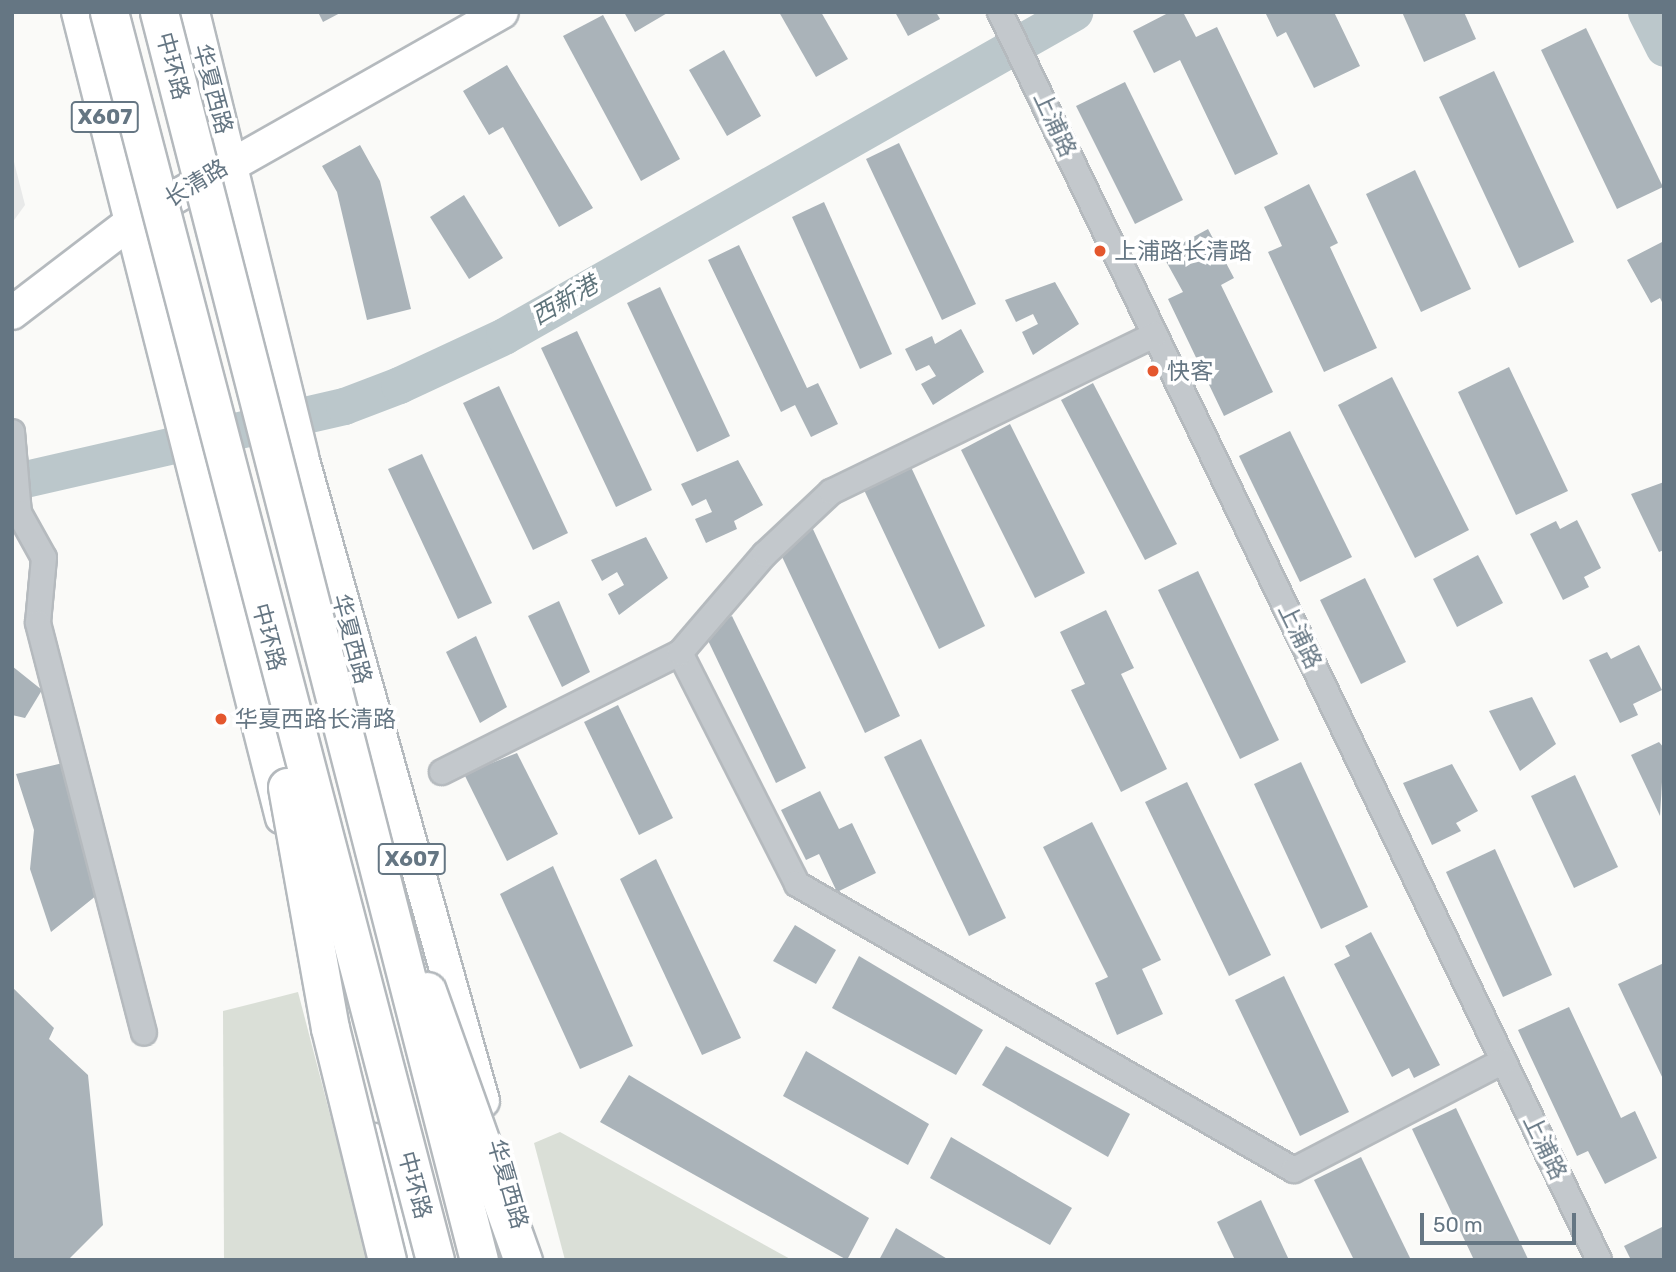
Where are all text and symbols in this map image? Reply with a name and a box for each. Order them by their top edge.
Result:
street label: 中环路 [151,29,195,103]
street label: 华夏西路 [188,41,238,137]
street label: 上浦路 [1028,87,1082,161]
road number: X607 [70,100,140,134]
street label: 长清路 [159,153,233,213]
place label: 上浦路长清路 [1114,237,1252,265]
marker: 上浦路长清路 [1092,243,1108,259]
water label: 西新港 [527,271,603,331]
place label: 快客 [1167,357,1213,385]
marker: 快客 [1145,363,1161,379]
street label: 华夏西路 [327,591,377,687]
street label: 上浦路 [1272,599,1328,673]
street label: 中环路 [247,600,291,674]
place label: 华夏西路长清路 [235,705,396,733]
marker: 华夏西路长清路 [213,711,229,727]
road number: X607 [377,842,447,876]
street label: 上浦路 [1517,1110,1573,1184]
street label: 华夏西路 [482,1136,534,1232]
street label: 中环路 [393,1148,437,1222]
scale bar [1424,1198,1580,1242]
text: 50 m [1433,1212,1483,1237]

